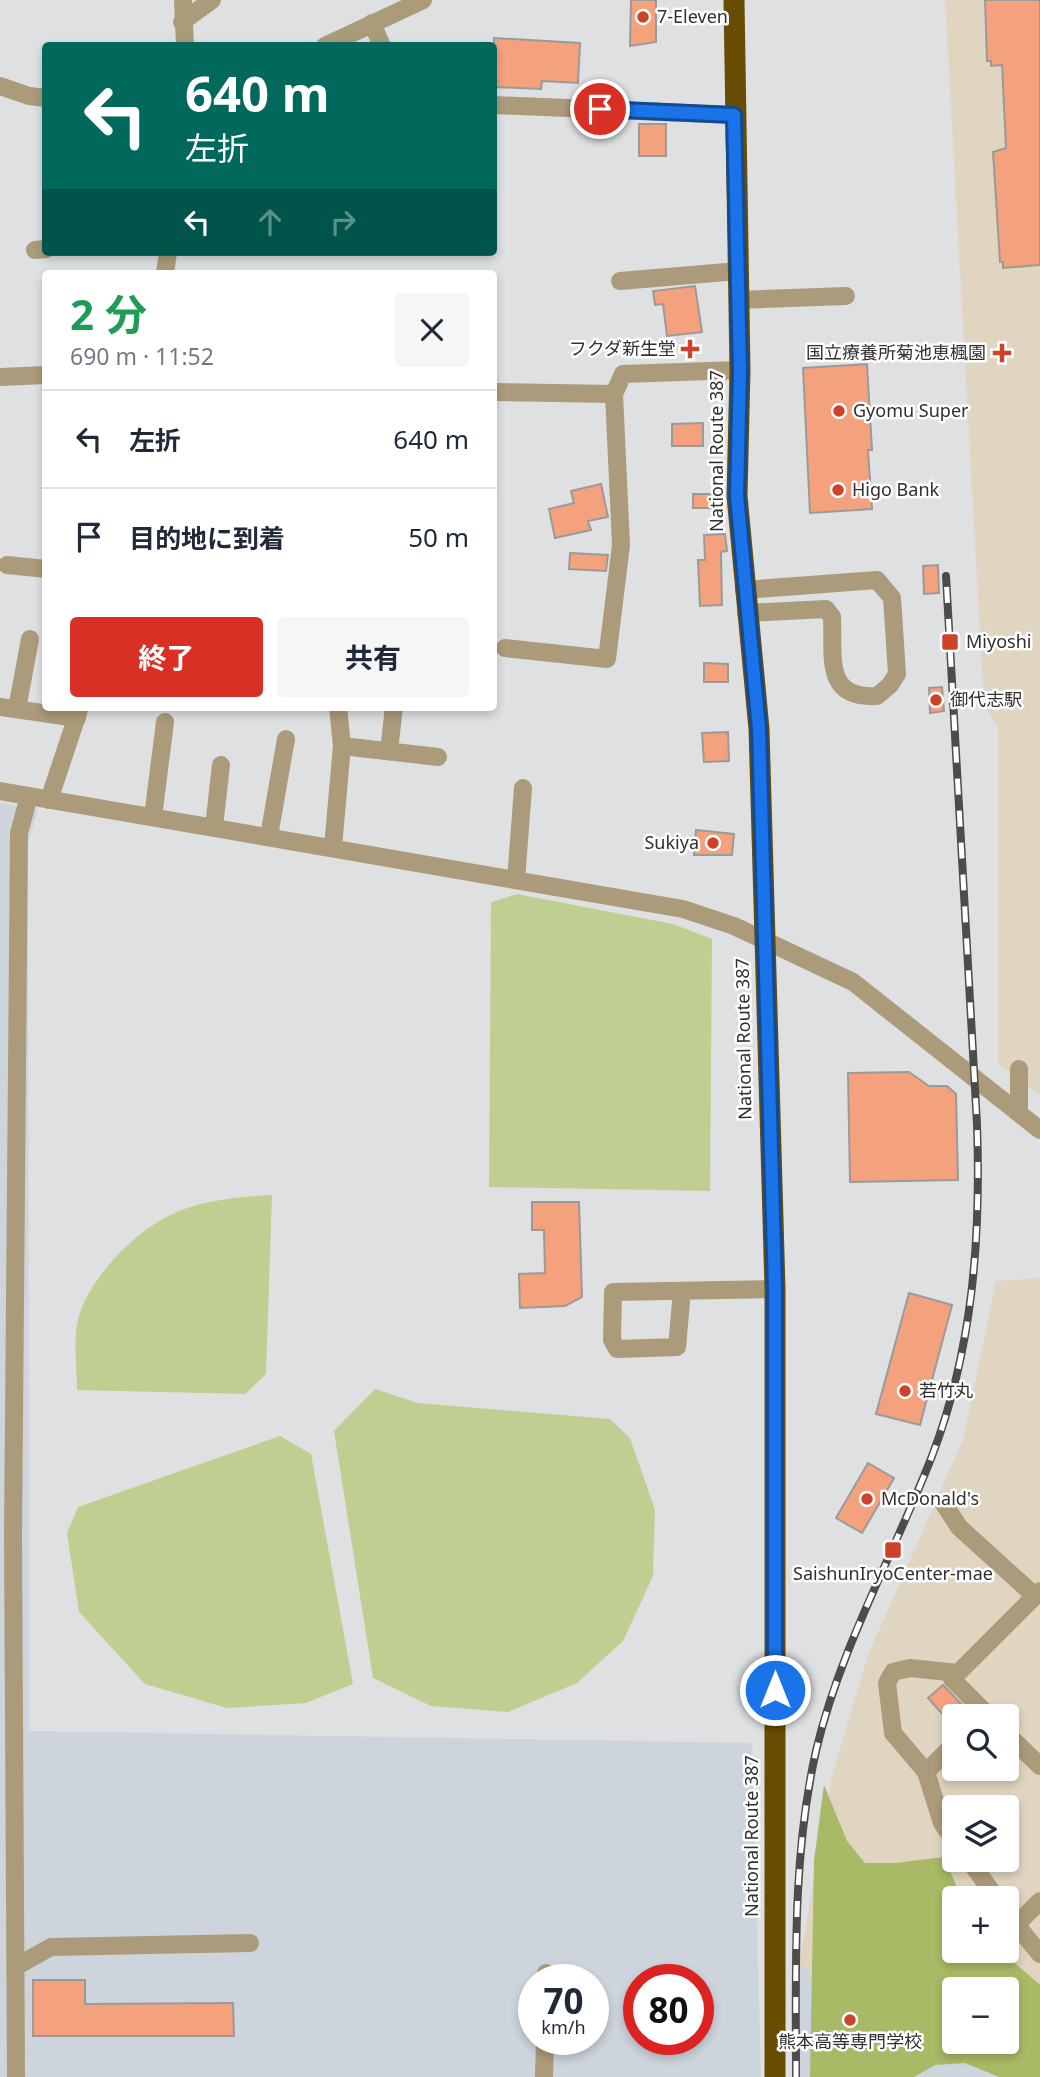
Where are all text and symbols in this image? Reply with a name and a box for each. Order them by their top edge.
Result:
place label: 7-Eleven [657,4,728,28]
marker: 7-Eleven [635,9,651,25]
text: 640 m [185,60,330,126]
icon: left [70,70,161,161]
pin [570,79,630,139]
icon: arrive [581,90,619,128]
text: 左折 [185,126,249,169]
icon: left [178,203,216,241]
icon: ahead [251,203,289,241]
icon: right [324,203,362,241]
text: 2 分 [70,285,147,342]
button: close [395,293,469,367]
place label: フクダ新生堂 [569,336,676,360]
text: 690 m · 11:52 [70,340,214,372]
place label: 国立療養所菊池恵楓園 [806,340,986,364]
marker: フクダ新生堂 [682,341,698,357]
marker: 国立療養所菊池恵楓園 [992,343,1012,363]
street label: National Route 387 [704,370,728,532]
place label: Gyomu Super [853,398,969,422]
marker: Gyomu Super [831,403,847,419]
icon: left [70,420,108,458]
text: 640 m [393,421,469,457]
text: 左折 [129,422,181,458]
place label: Higo Bank [852,477,940,501]
marker: Higo Bank [830,482,846,498]
icon: arrive [70,518,108,556]
text: 50 m [408,519,469,555]
text: 目的地に到着 [129,520,285,556]
button: 終了 [70,617,263,697]
button: 共有 [277,617,469,697]
place label: Miyoshi [966,629,1031,653]
marker: Miyoshi [940,632,960,652]
place label: 御代志駅 [950,687,1022,711]
marker: 御代志駅 [928,692,944,708]
place label: Sukiya [644,830,699,854]
marker: Sukiya [705,835,721,851]
street label: National Route 387 [730,958,756,1120]
place label: 若竹丸 [919,1378,973,1402]
marker: 若竹丸 [897,1383,913,1399]
place label: McDonald's [881,1486,979,1510]
marker: McDonald's [859,1491,875,1507]
marker: SaishunIryoCenter-mae [883,1540,903,1560]
place label: SaishunIryoCenter-mae [793,1561,993,1585]
position arrow [738,1653,812,1727]
map controls [942,1704,1019,2054]
button: search [942,1704,1019,1781]
street label: National Route 387 [739,1755,763,1917]
button: layers [942,1795,1019,1872]
button: + [942,1886,1019,1963]
speed limit sign: 80 [623,1964,714,2055]
text: 70 [543,1977,584,2024]
button: − [942,1977,1019,2054]
marker: 熊本高等専門学校 [842,2012,858,2028]
text: km/h [541,2015,586,2039]
place label: 熊本高等専門学校 [778,2029,922,2053]

